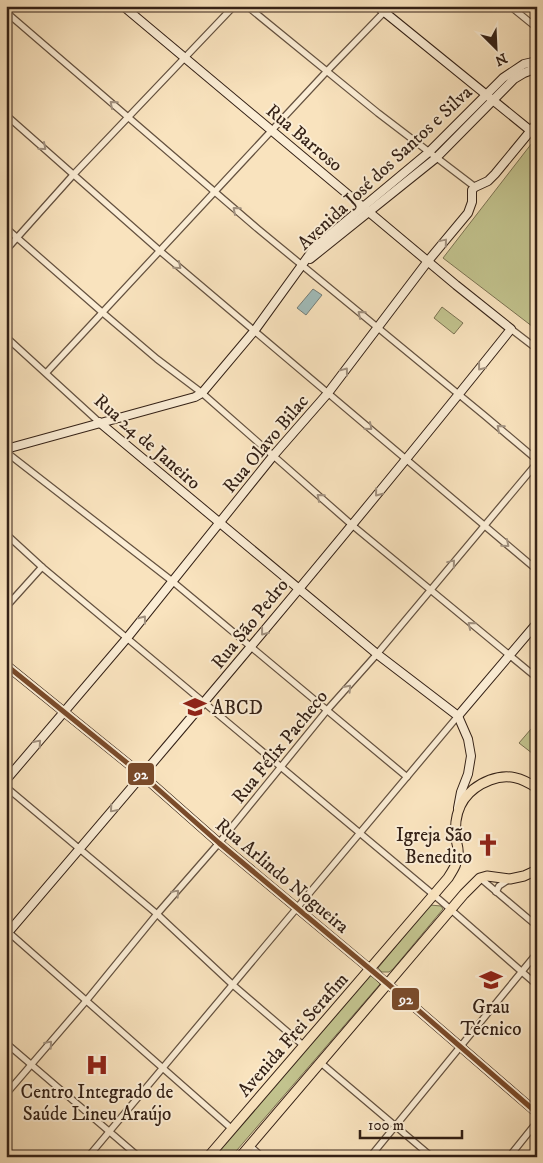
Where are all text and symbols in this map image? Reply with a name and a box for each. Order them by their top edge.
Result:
north arrow [470,22,520,72]
text: N [492,48,510,70]
street label: Avenida José dos Santos e Silva [293,81,477,255]
street label: Rua Barroso [261,99,347,177]
one-way arrow [109,100,118,109]
one-way arrow [37,141,46,150]
one-way arrow [232,207,241,216]
one-way arrow [438,239,447,248]
one-way arrow [172,260,181,269]
one-way arrow [358,311,367,319]
one-way arrow [478,361,486,370]
one-way arrow [339,368,347,377]
street label: Rua 24 de Janeiro [89,390,205,495]
street label: Rua Olavo Bilac [218,390,314,498]
one-way arrow [363,422,372,431]
one-way arrow [496,425,505,434]
one-way arrow [376,487,384,496]
one-way arrow [317,494,326,503]
one-way arrow [501,538,510,547]
one-way arrow [447,560,456,569]
street label: Rua São Pedro [207,574,294,674]
one-way arrow [137,616,145,625]
one-way arrow [468,621,477,630]
one-way arrow [261,626,269,635]
one-way arrow [342,684,351,693]
street label: Rua Félix Pacheco [227,686,333,808]
school or university icon: ABCD [182,694,208,720]
place label: ABCD [212,697,263,720]
one-way arrow [32,740,41,749]
line badge: 92 [127,762,155,786]
text: 92 [133,766,149,784]
one-way arrow [110,803,119,812]
street label: Rua Arlindo Nogueira [211,814,353,939]
place label: Igreja São Benedito [396,824,472,869]
church icon: Igreja São Benedito [475,832,501,858]
one-way arrow [170,889,179,898]
school or university icon: Grau Técnico [478,967,504,993]
street label: Avenida Frei Serafim [233,968,353,1102]
line badge: 92 [391,987,420,1011]
text: 92 [398,991,414,1009]
place label: Grau Técnico [461,996,521,1041]
one-way arrow [43,1040,52,1049]
hospital icon: Centro Integrado de Saúde Lineu Araújo [84,1052,110,1078]
place label: Centro Integrado de Saúde Lineu Araújo [21,1081,174,1126]
scale bar [360,1108,463,1140]
text: 100 m [368,1116,404,1135]

